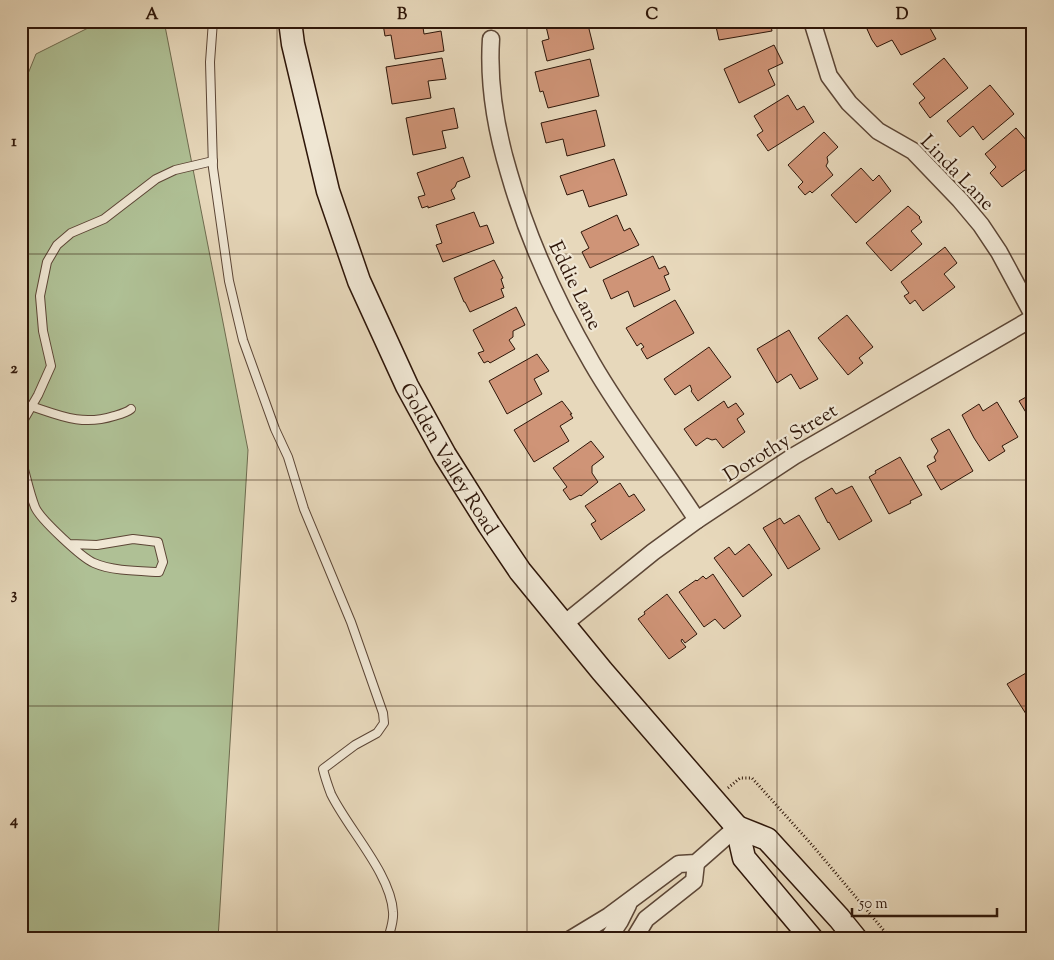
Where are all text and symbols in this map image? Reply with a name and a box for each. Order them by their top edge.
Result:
text: A [146,4,159,27]
text: B [397,4,407,27]
text: C [646,4,659,27]
text: D [896,4,909,27]
street label: Linda Lane [912,129,1000,218]
text: 1 [11,131,17,154]
street label: Eddie Lane [540,237,608,336]
text: 2 [10,358,18,381]
street label: Golden Valley Road [391,378,504,542]
street label: Dorothy Street [719,397,844,491]
text: 3 [11,584,18,607]
text: 4 [9,810,18,833]
scale bar [852,885,996,917]
text: 50 m [858,894,888,915]

